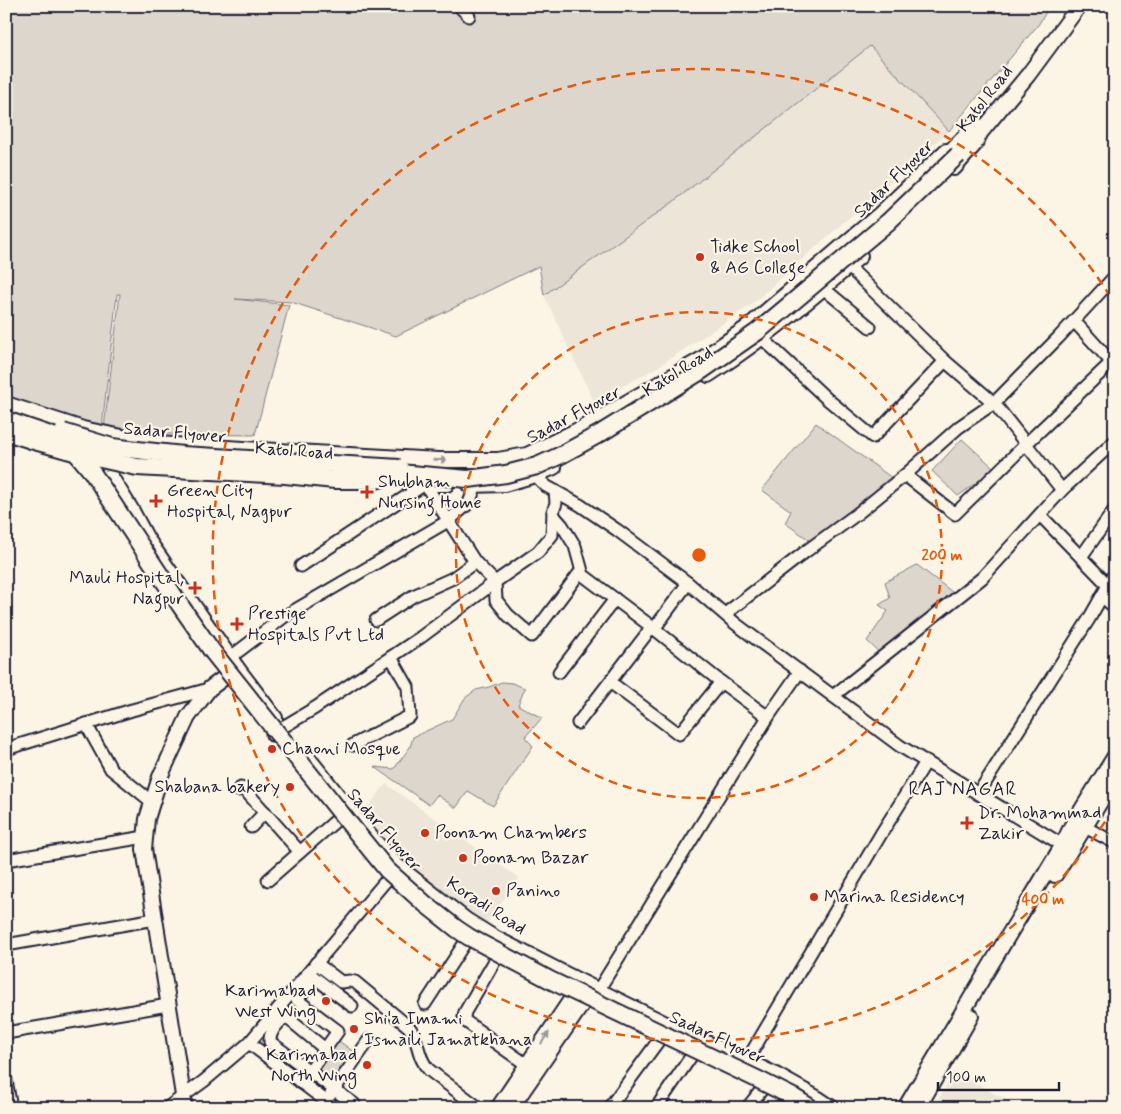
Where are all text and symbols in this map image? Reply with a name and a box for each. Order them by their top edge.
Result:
street label: Katol Road [951,61,1019,137]
street label: Sadar Flyover [849,134,940,223]
place label: Tidke School & AG College [710,235,805,282]
marker: Tidke School & AG College [694,251,706,263]
street label: Katol Road [638,341,718,403]
street label: Sadar Flyover [523,380,625,450]
street label: Sadar Flyover [123,417,228,449]
street label: Katol Road [254,436,334,466]
one-way arrow [432,456,448,464]
place label: Shubham Nursing Home [378,470,482,517]
place label: Green City Hospital, Nagpur [167,479,292,524]
marker: Shubham Nursing Home [360,485,374,499]
marker: Green City Hospital, Nagpur [149,494,163,508]
centre of rings [690,546,708,564]
text: 200 m [922,546,963,566]
place label: Mauli Hospital, Nagpur [69,566,184,613]
marker: Mauli Hospital, Nagpur [188,581,202,595]
place label: Prestige Hospitals Pvt Ltd [248,602,384,647]
marker: Prestige Hospitals Pvt Ltd [230,617,244,631]
place label: Chaoni Mosque [282,737,400,761]
marker: Chaoni Mosque [266,743,278,755]
place label: Shabana bakery [155,775,280,799]
district label: RAJ NAGAR [908,777,1018,802]
marker: Shabana bakery [284,781,296,793]
street label: Sadar Flyover [341,783,427,877]
place label: Dr. Mohammad Zakir [978,801,1101,846]
marker: Dr. Mohammad Zakir [960,816,974,830]
place label: Poonam Chambers [435,821,587,845]
marker: Poonam Chambers [419,827,431,839]
place label: Poonam Bazar [473,846,589,870]
marker: Poonam Bazar [457,852,469,864]
street label: Koradi Road [442,871,530,941]
place label: Panino [506,879,560,903]
marker: Panino [490,885,502,897]
place label: Marina Residency [824,885,965,909]
text: 400 m [1022,890,1064,910]
marker: Marina Residency [808,891,820,903]
place label: Karimabad West Wing [225,979,316,1025]
marker: Karimabad West Wing [320,995,332,1007]
street label: Sadar Flyover [665,1005,769,1071]
place label: Shi'a Imami Ismaili Jamatkhana [364,1007,532,1052]
marker: Shi'a Imami Ismaili Jamatkhana [348,1023,360,1035]
one-way arrow [540,1031,550,1045]
place label: Karimabad North Wing [266,1043,357,1089]
marker: Karimabad North Wing [361,1059,373,1071]
scale bar [938,1059,1060,1091]
text: 100 m [946,1068,986,1088]

